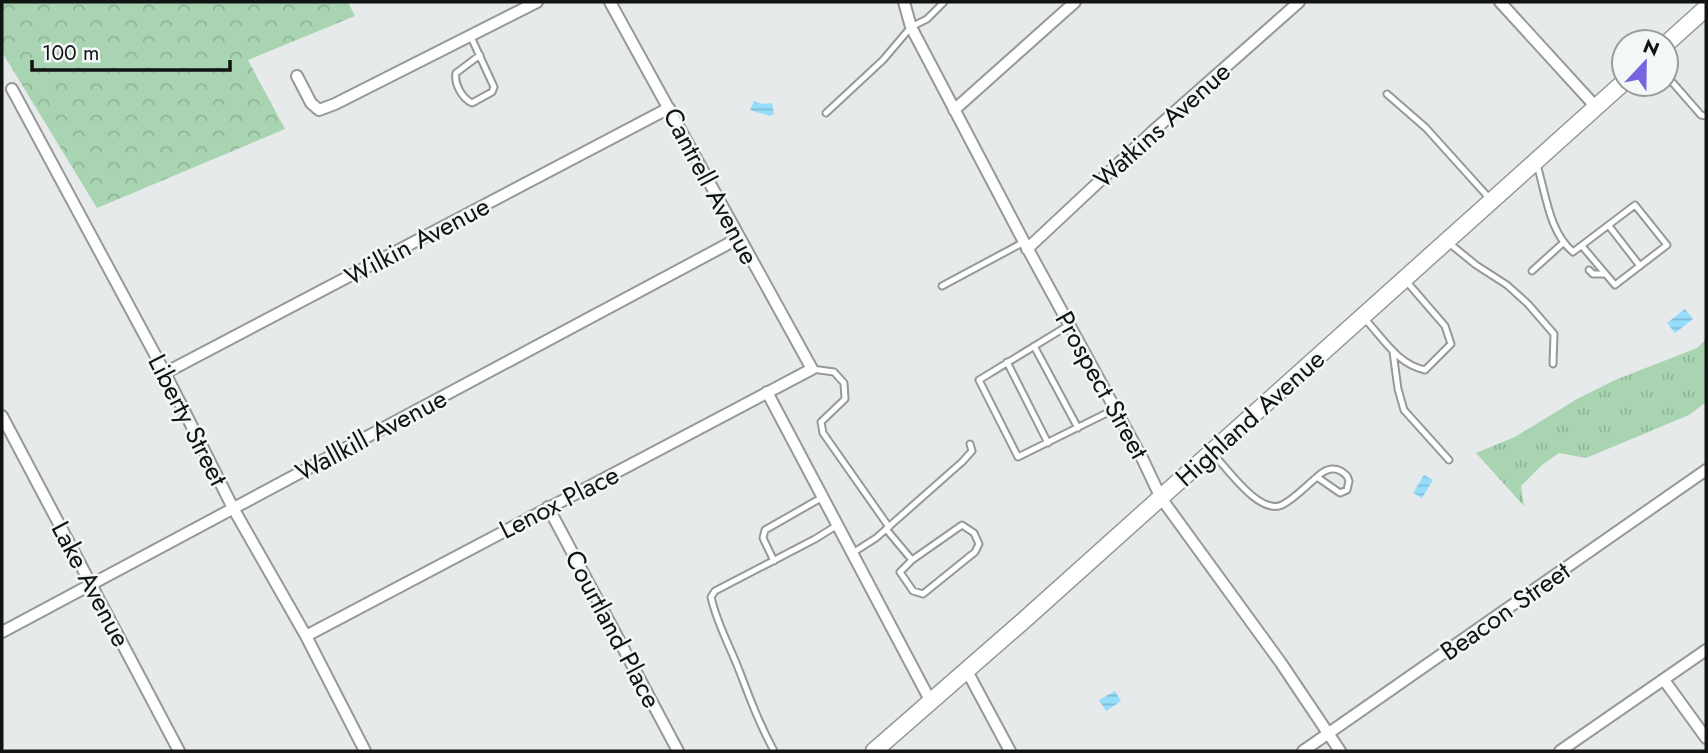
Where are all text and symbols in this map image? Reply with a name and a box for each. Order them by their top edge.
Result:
scale bar [32,28,229,72]
north arrow [1610,28,1680,98]
text: N [1639,32,1663,63]
text: 100 m [42,38,99,68]
street label: Watkins Avenue [1085,53,1239,197]
street label: Cantrell Avenue [654,101,768,271]
street label: Wilkin Avenue [338,187,496,295]
street label: Prospect Street [1046,304,1159,466]
street label: Highland Avenue [1167,340,1333,496]
street label: Liberty Street [139,348,238,493]
street label: Wallkill Avenue [289,379,453,491]
street label: Lenox Place [493,456,625,548]
street label: Lake Avenue [42,514,140,654]
street label: Courtland Place [555,543,671,715]
street label: Beacon Street [1432,552,1578,670]

